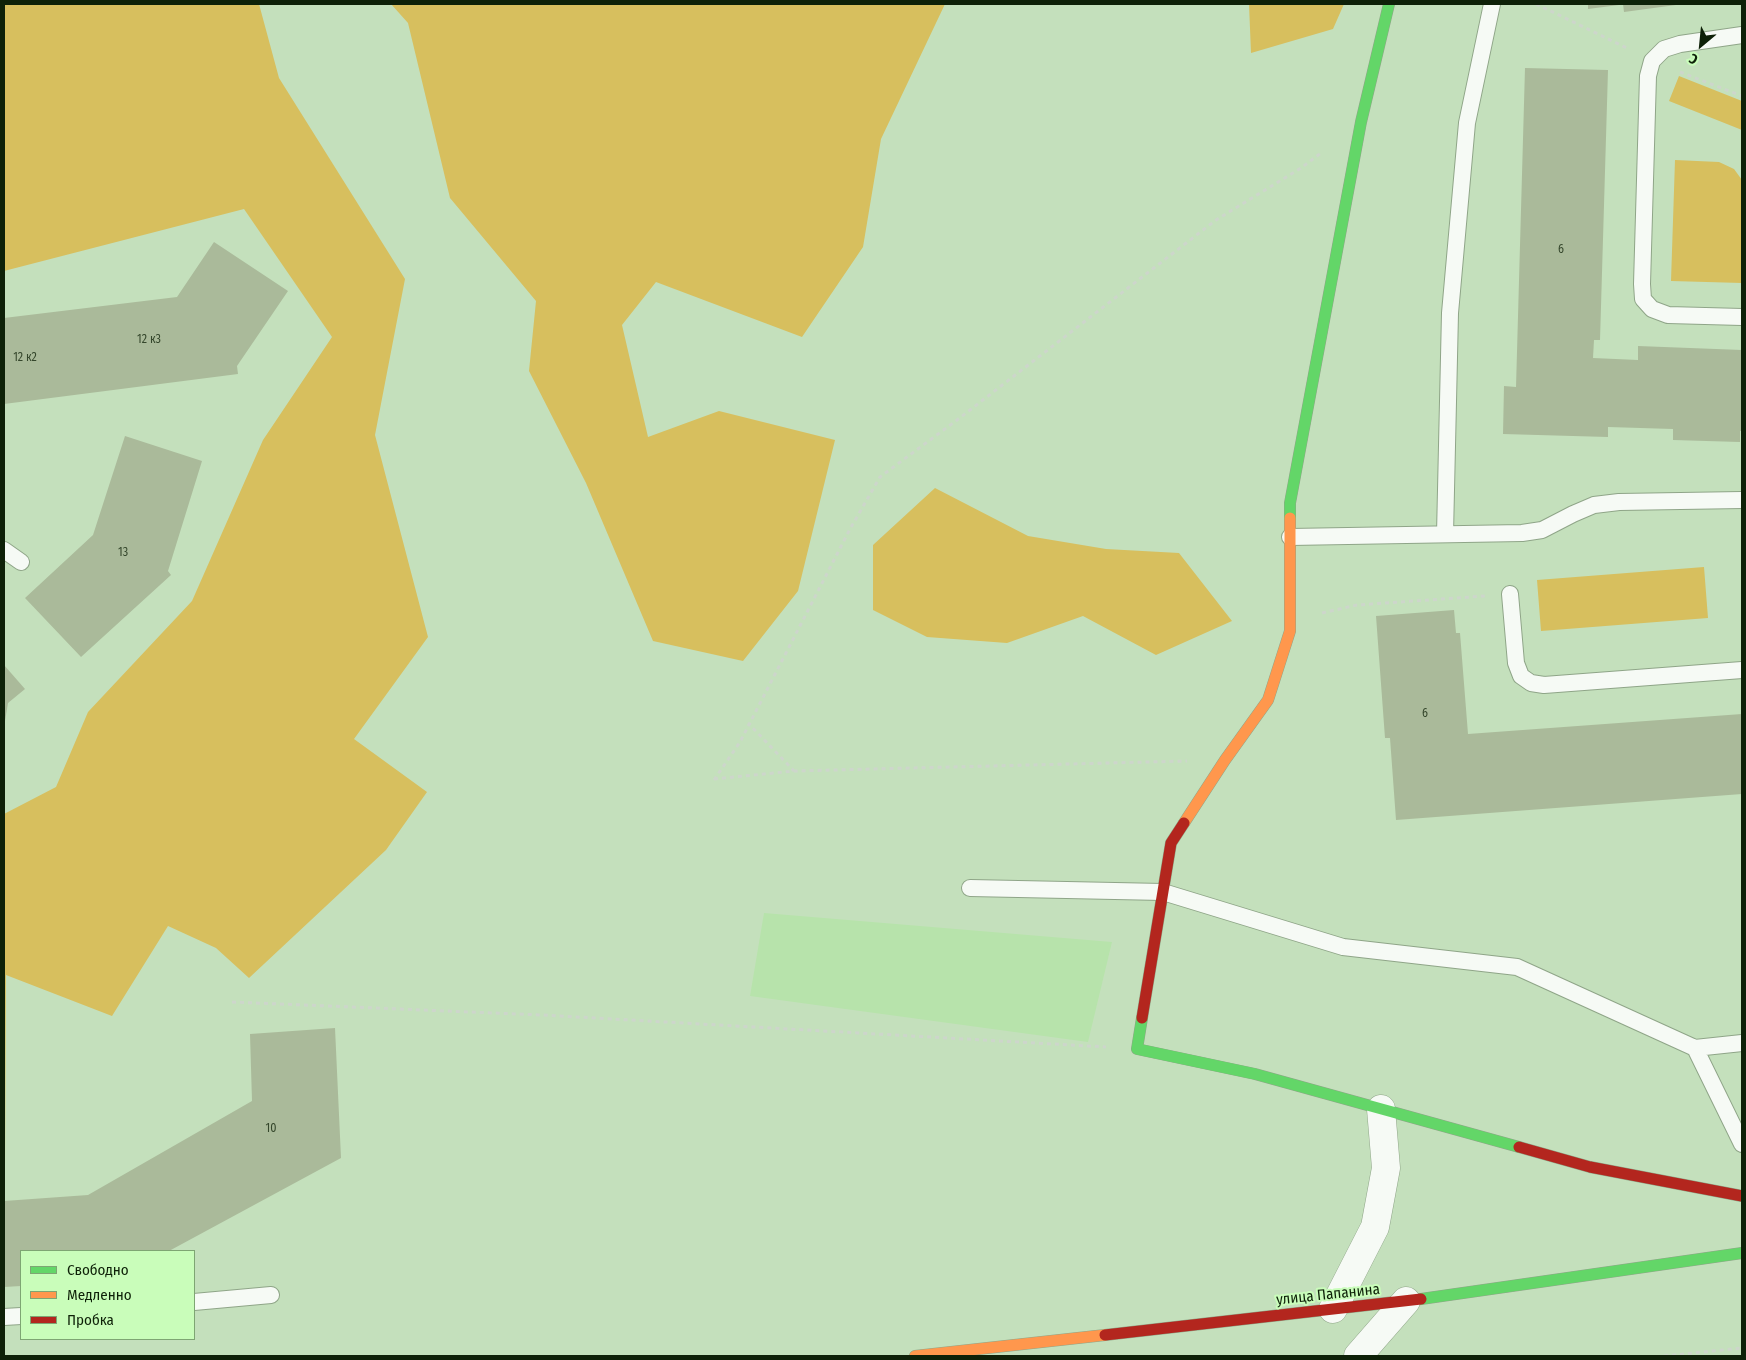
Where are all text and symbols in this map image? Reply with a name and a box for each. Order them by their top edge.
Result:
north arrow [1676,20,1726,70]
text: С [1686,49,1701,68]
house number: 6 [1558,243,1564,257]
house number: 12 к3 [137,333,161,347]
house number: 12 к2 [13,351,37,365]
house number: 13 [118,546,128,560]
house number: 6 [1422,707,1428,721]
house number: 10 [266,1122,276,1136]
legend [20,1250,195,1340]
text: Свободно [67,1261,129,1279]
street label: улица Папанина [1275,1281,1381,1309]
text: Медленно [67,1286,132,1304]
text: Пробка [67,1311,114,1329]

